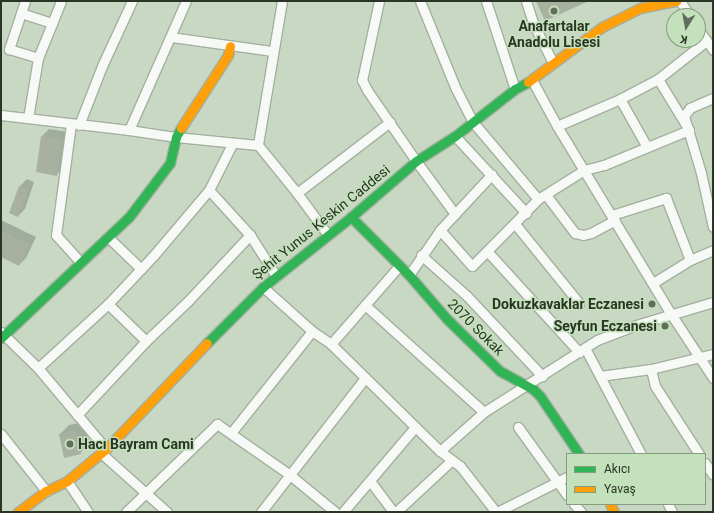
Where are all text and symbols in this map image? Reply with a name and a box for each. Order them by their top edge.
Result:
marker: Anafartalar Anadolu Lisesi [549,6,559,16]
north arrow [666,8,706,48]
place label: Anafartalar Anadolu Lisesi [508,18,600,50]
text: K [679,32,688,46]
street label: Şehit Yunus Keskin Caddesi [249,161,393,283]
street label: 2070 Sokak [444,295,508,359]
place label: Dokuzkavaklar Eczanesi [492,296,644,312]
marker: Dokuzkavaklar Eczanesi [647,299,657,309]
place label: Seyfun Eczanesi [554,318,657,334]
marker: Seyfun Eczanesi [660,321,670,331]
place label: Hacı Bayram Cami [78,436,194,452]
marker: Hacı Bayram Cami [65,439,75,449]
legend [566,453,706,505]
text: Akıcı [604,462,630,476]
text: Yavaş [604,482,636,496]

